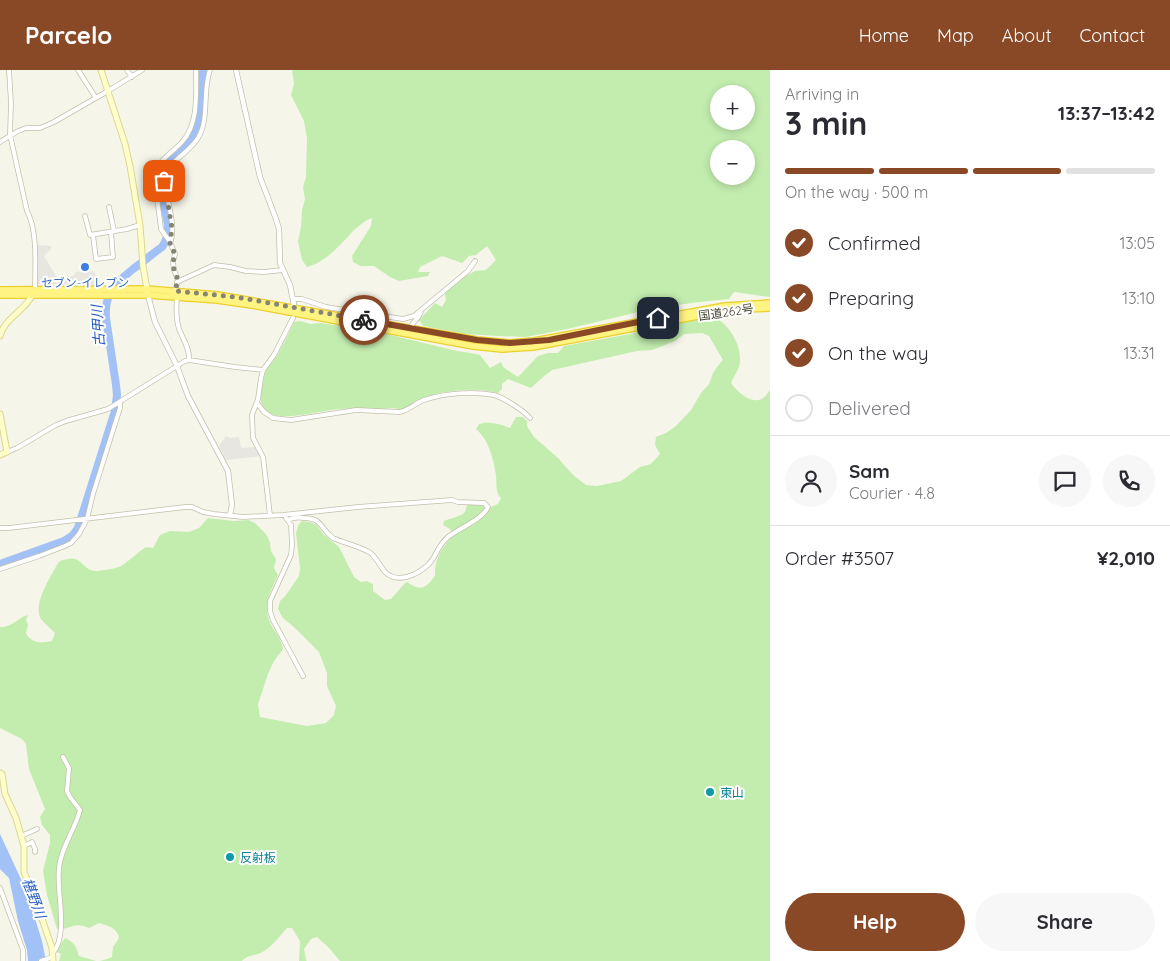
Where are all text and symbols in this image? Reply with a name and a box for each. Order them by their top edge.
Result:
text: Parcelo [25,20,112,50]
text: Home [859,24,909,47]
text: Map [937,24,974,47]
text: About [1002,24,1052,47]
text: Contact [1080,24,1145,47]
text: Arriving in [785,84,859,104]
map controls [710,85,755,185]
button: + [710,85,755,130]
text: 13:37–13:42 [1058,101,1155,125]
text: 3 min [785,103,867,143]
button: − [710,140,755,185]
pin [143,160,185,202]
icon: bag [150,167,178,195]
text: On the way · 500 m [785,182,928,202]
icon: check [785,229,813,257]
text: Confirmed [828,231,921,255]
text: 13:05 [1119,233,1155,253]
marker: セブン-イレブン [79,261,91,273]
place label: セブン-イレブン [41,275,129,290]
icon: check [785,284,813,312]
text: Preparing [828,286,914,310]
text: 13:10 [1122,288,1155,308]
courier [339,295,389,345]
pin [637,297,679,339]
street label: 国道262号 [697,301,755,323]
water label: 古甲川 [87,302,108,348]
icon: home [644,304,672,332]
icon: bike [350,306,378,334]
icon: check [785,339,813,367]
text: On the way [828,341,929,365]
text: 13:31 [1123,343,1155,363]
text: Delivered [828,396,911,420]
button: person [785,455,837,507]
button: chat [1039,455,1091,507]
button: phone [1103,455,1155,507]
text: Sam [849,459,890,483]
text: Courier · 4.8 [849,483,935,503]
text: Order #3507 [785,546,894,570]
text: ¥2,010 [1097,546,1155,570]
place label: 東山 [720,785,744,800]
marker: 東山 [704,786,716,798]
place label: 反射板 [240,850,276,865]
marker: 反射板 [224,851,236,863]
water label: 椹野川 [18,875,50,923]
button: Help [785,893,965,951]
button: Share [975,893,1155,951]

